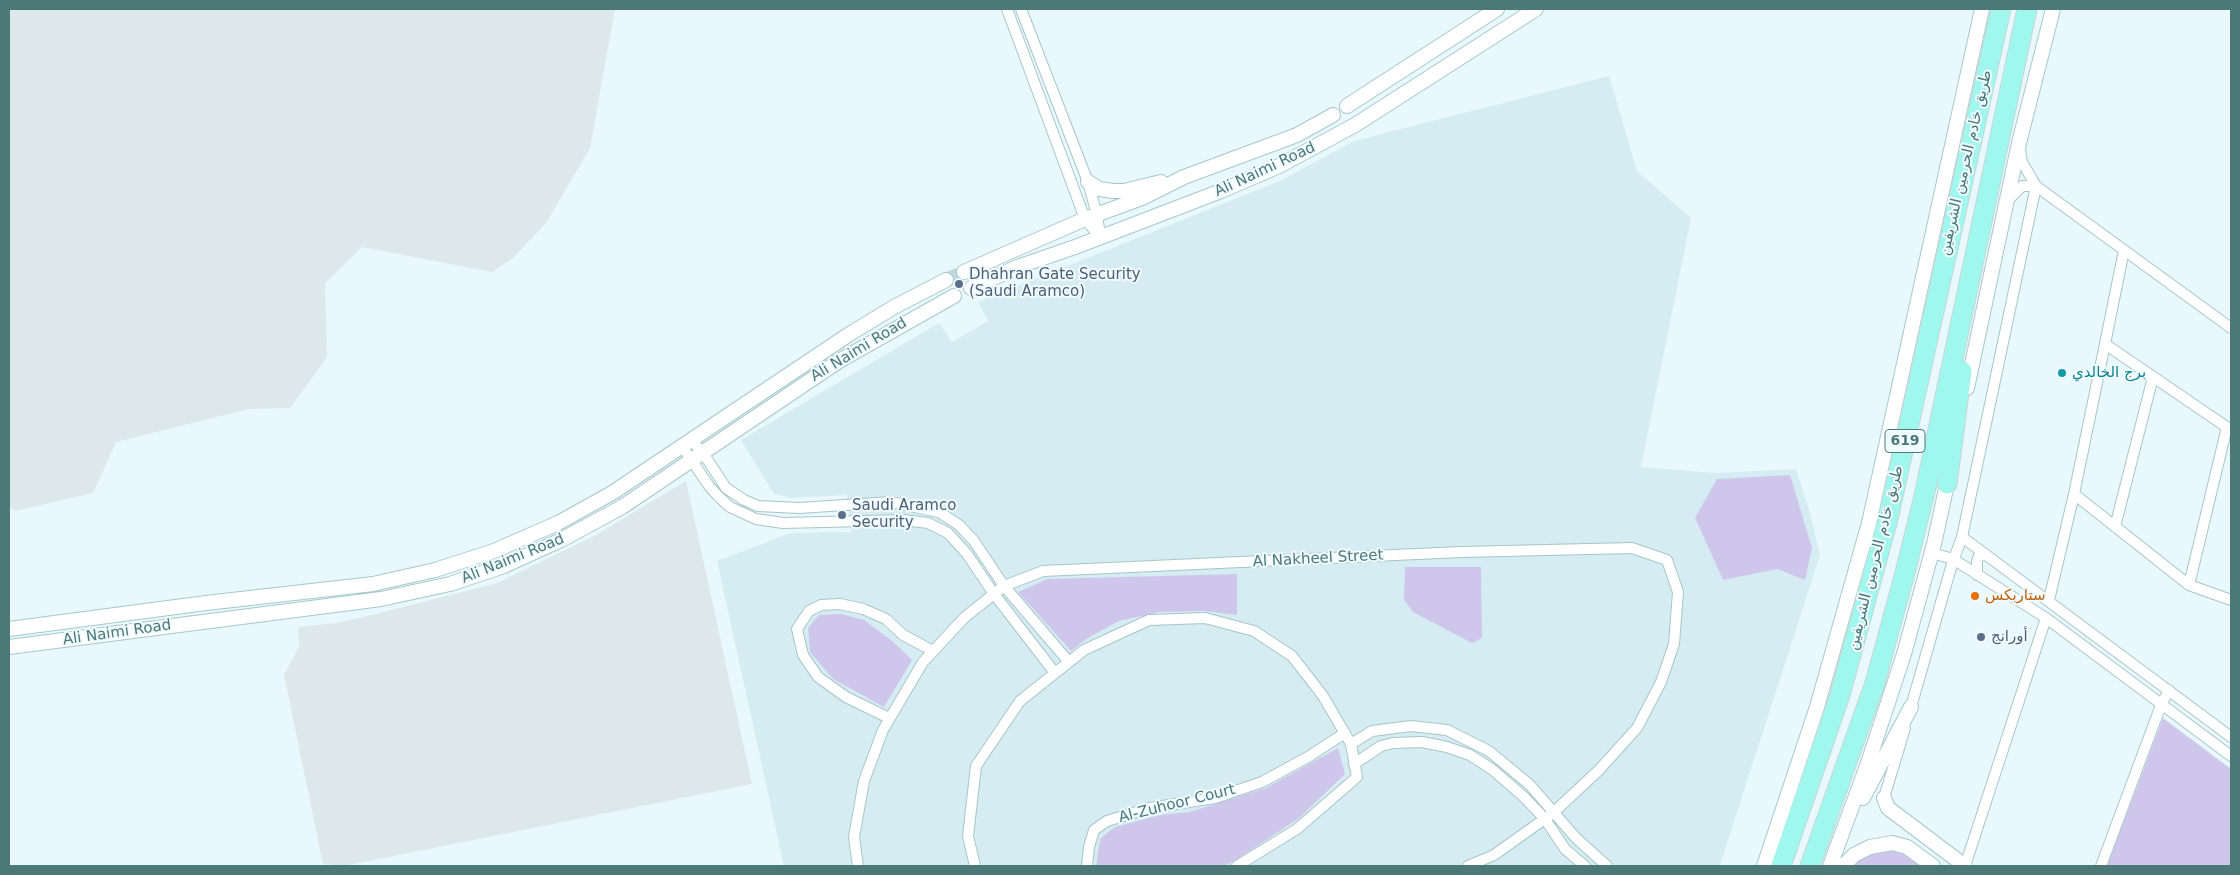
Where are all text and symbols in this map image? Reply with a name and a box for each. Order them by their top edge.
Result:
street label: طريق خادم الحرمين الشريفين [1936,69,1996,257]
street label: Ali Naimi Road [1212,139,1318,201]
place label: Dhahran Gate Security (Saudi Aramco) [969,266,1141,301]
marker: Dhahran Gate Security (Saudi Aramco) [953,278,965,290]
street label: Ali Naimi Road [808,314,910,386]
place label: برج الخالدي [2072,364,2146,382]
marker: برج الخالدي [2056,367,2068,379]
road number: 619 [1885,430,1925,452]
street label: طريق خادم الحرمين الشريفين [1844,464,1908,652]
place label: Saudi Aramco Security [852,497,956,532]
marker: Saudi Aramco Security [836,509,848,521]
street label: Ali Naimi Road [459,530,567,588]
street label: Al Nakheel Street [1252,547,1384,571]
place label: ستاربكس [1985,587,2045,605]
marker: ستاربكس [1969,590,1981,602]
street label: Ali Naimi Road [62,616,172,650]
place label: أورانج [1991,628,2028,646]
marker: أورانج [1975,631,1987,643]
street label: Al-Zuhoor Court [1117,781,1237,827]

